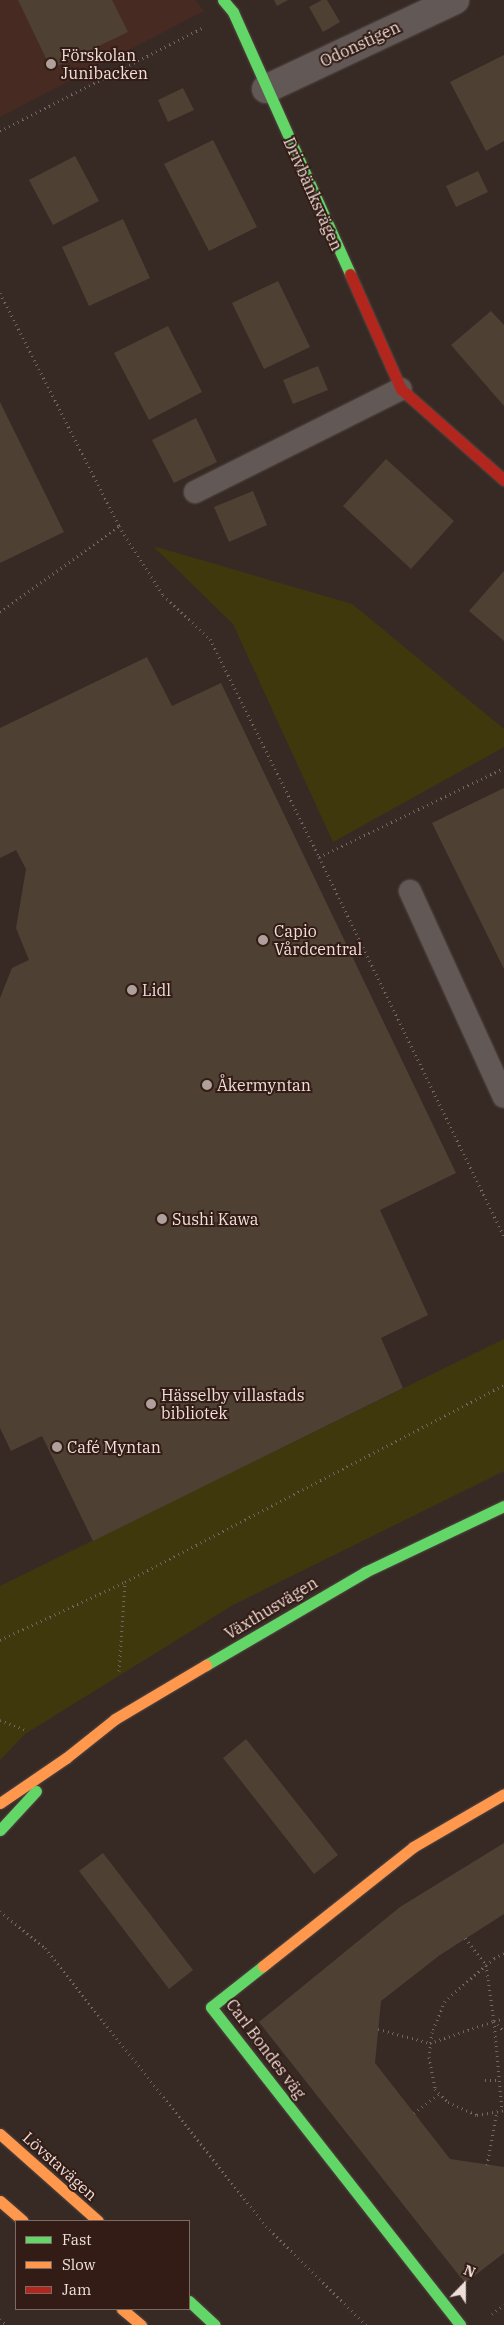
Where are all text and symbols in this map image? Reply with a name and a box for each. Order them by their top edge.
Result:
street label: Odonstigen [317,17,403,71]
place label: Förskolan Junibacken [61,45,148,83]
marker: Förskolan Junibacken [45,58,57,70]
street label: Drivbänksvägen [279,134,347,254]
place label: Capio Vårdcentral [274,921,362,959]
marker: Capio Vårdcentral [256,933,270,947]
place label: Lidl [142,980,171,1000]
marker: Lidl [126,984,138,996]
place label: Åkermyntan [217,1075,311,1095]
marker: Åkermyntan [201,1079,213,1091]
place label: Sushi Kawa [172,1209,259,1229]
marker: Sushi Kawa [156,1213,168,1225]
place label: Hässelby villastads bibliotek [161,1385,305,1423]
marker: Hässelby villastads bibliotek [145,1398,157,1410]
place label: Café Myntan [67,1437,161,1457]
marker: Café Myntan [51,1441,63,1453]
street label: Växthusvägen [221,1573,321,1643]
street label: Carl Bondes väg [222,1995,310,2103]
street label: Lövstavägen [19,2128,101,2204]
legend [15,2220,190,2310]
text: Fast [62,2230,92,2249]
text: Slow [62,2255,95,2274]
north arrow [439,2260,489,2310]
text: N [461,2261,478,2282]
text: Jam [62,2280,91,2299]

